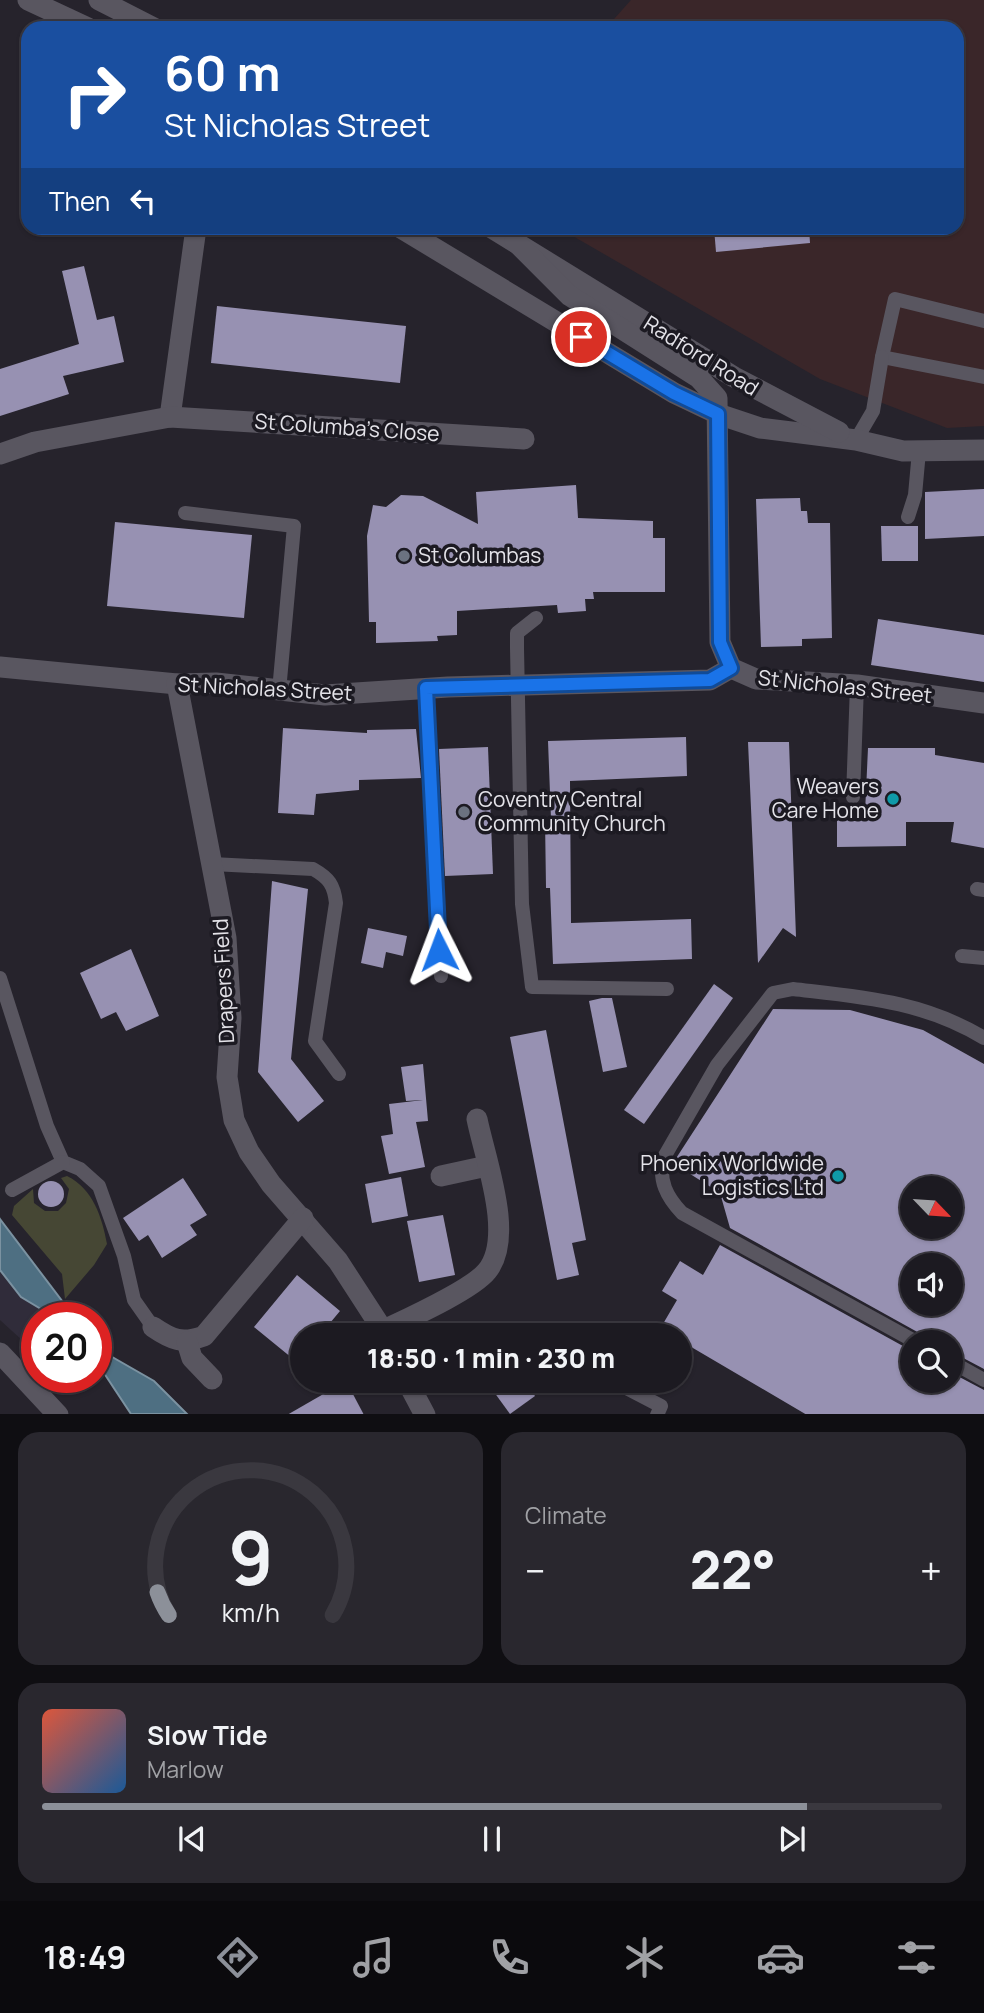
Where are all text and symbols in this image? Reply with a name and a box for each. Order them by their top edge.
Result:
text: 60 m [164,39,281,106]
icon: right [49,49,140,140]
text: St Nicholas Street [164,103,430,147]
icon: left [124,182,162,220]
text: Then [49,183,110,219]
pin [551,307,611,367]
street label: Radford Road [639,309,764,402]
icon: arrive [562,318,600,356]
street label: St Columba's Close [254,407,441,447]
place label: St Columbas [418,541,541,569]
marker: St Columbas [396,548,412,564]
street label: St Nicholas Street [757,663,934,709]
street label: St Nicholas Street [177,669,353,707]
place label: Weavers Care Home [772,772,879,824]
place label: Coventry Central Community Church [478,785,666,837]
marker: Weavers Care Home [885,791,901,807]
marker: Coventry Central Community Church [456,804,472,820]
position arrow [402,913,476,987]
street label: Drapers Field [206,918,240,1044]
place label: Phoenix Worldwide Logistics Ltd [640,1149,824,1201]
marker: Phoenix Worldwide Logistics Ltd [830,1168,846,1184]
north arrow [900,1176,962,1239]
map controls [900,1176,963,1393]
button: sound [900,1253,963,1316]
speed limit sign: 20 [21,1302,112,1393]
button: search [900,1330,963,1393]
text: 18:50 · 1 min · 230 m [367,1340,615,1376]
text: Climate [525,1499,607,1531]
text: 9 [228,1507,273,1607]
text: 22° [690,1534,776,1605]
text: − [525,1544,546,1596]
text: + [920,1544,942,1596]
text: km/h [221,1594,280,1629]
text: Slow Tide [147,1717,268,1753]
text: Marlow [147,1753,224,1785]
icon: previous [173,1820,211,1858]
icon: pause [473,1820,511,1858]
icon: next [773,1820,811,1858]
icon: directions [213,1933,262,1982]
icon: music [349,1933,398,1982]
icon: phone [485,1933,534,1982]
icon: climate [620,1933,669,1982]
icon: car [756,1933,805,1982]
icon: filters [892,1933,941,1982]
text: 18:49 [43,1935,126,1979]

